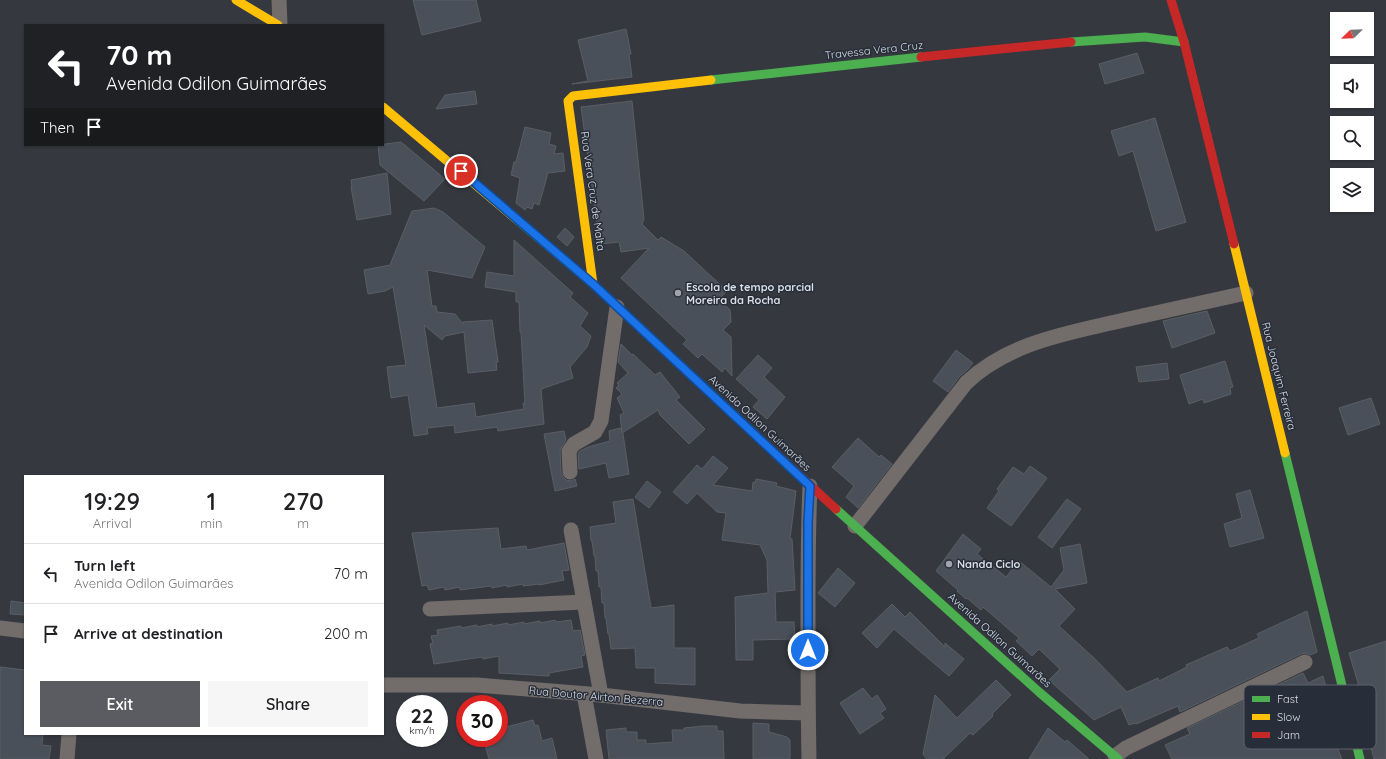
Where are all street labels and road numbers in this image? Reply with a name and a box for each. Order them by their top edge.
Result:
street label: Travessa Vera Cruz [824,38,924,62]
street label: Rua Vera Cruz de Malta [578,130,608,252]
street label: Rua Joaquim Ferreira [1259,320,1299,432]
street label: Avenida Odilon Guimarães [706,372,814,474]
street label: Avenida Odilon Guimarães [945,590,1055,690]
street label: Rua Doutor Airton Bezerra [528,683,664,709]

